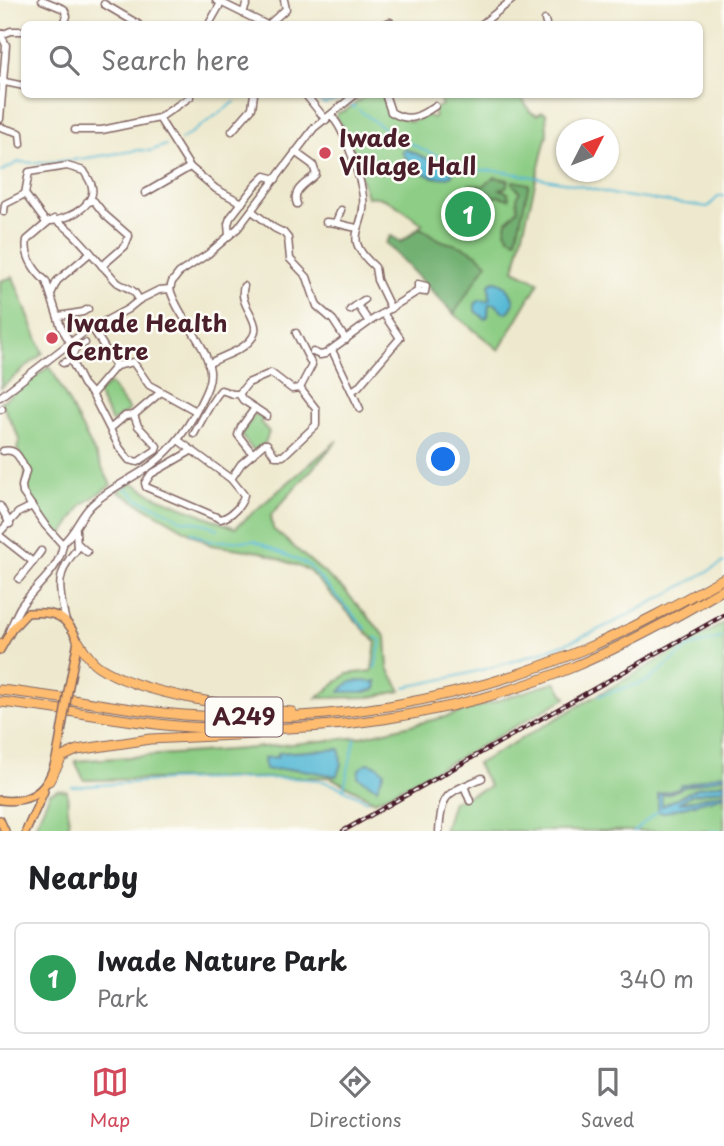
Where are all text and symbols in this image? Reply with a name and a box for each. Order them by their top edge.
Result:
search box [21,21,703,98]
text: Search here [101,40,250,79]
icon: search [45,41,83,79]
place label: Iwade Village Hall [339,119,476,183]
north arrow [556,119,619,182]
marker: Iwade Village Hall [317,145,333,161]
pin: 1 [445,188,491,240]
place label: Iwade Health Centre [66,304,227,368]
marker: Iwade Health Centre [44,330,60,346]
your location [426,442,460,476]
road number: A249 [205,698,282,736]
text: Nearby [28,854,138,899]
text: Iwade Nature Park [97,941,347,980]
text: 1 [48,961,59,996]
text: 340 m [619,961,694,996]
text: Park [97,980,148,1015]
tab: Map [90,1063,130,1133]
tab: Directions [309,1063,402,1133]
tab: Saved [581,1063,634,1133]

